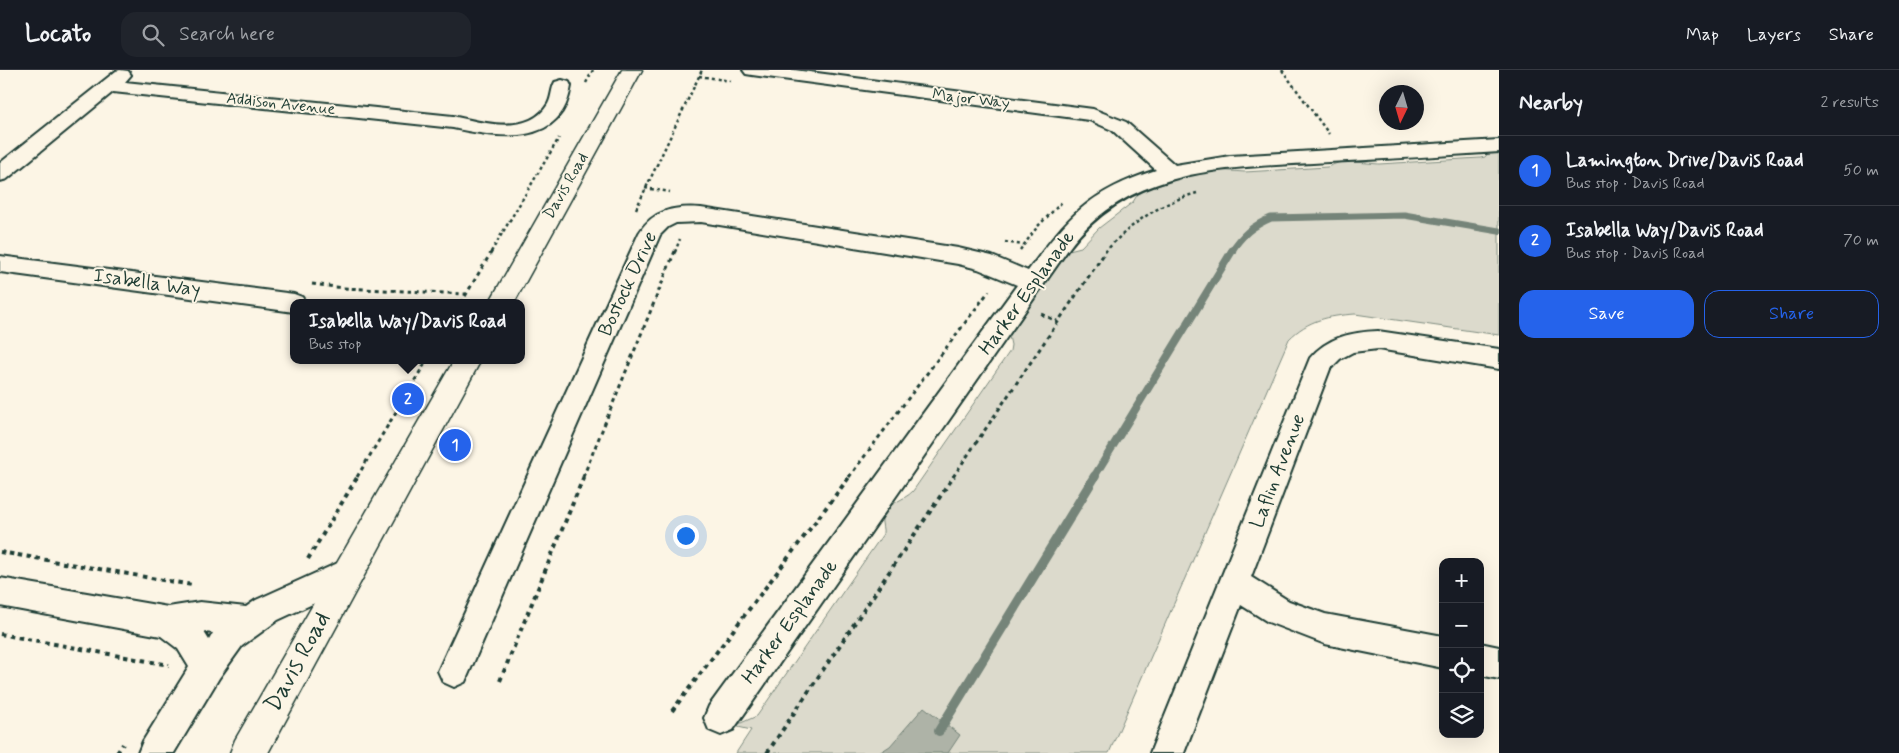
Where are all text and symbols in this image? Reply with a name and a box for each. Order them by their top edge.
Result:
search box [121,12,471,57]
text: Locato [25,19,91,50]
icon: search [139,21,167,49]
text: Search here [179,22,275,47]
text: Map [1686,23,1719,47]
text: Layers [1747,23,1801,47]
text: Share [1829,23,1874,47]
street label: Major Way [931,84,1011,114]
north arrow [1379,85,1424,130]
street label: Addison Avenue [225,88,337,120]
text: Nearby [1519,89,1583,117]
text: 2 results [1821,92,1879,113]
text: Lamington Drive/Davis Road [1566,148,1804,173]
street label: Davis Road [539,149,593,223]
text: 1 [1531,160,1539,181]
text: 50 m [1843,160,1879,181]
text: Bus stop · Davis Road [1566,173,1704,194]
text: Isabella Way/Davis Road [1566,218,1764,243]
street label: Harker Esplanade [973,225,1081,361]
street label: Bostock Drive [592,227,664,341]
text: 2 [1531,230,1539,251]
text: 70 m [1843,230,1879,251]
text: Bus stop · Davis Road [1566,243,1704,264]
street label: Isabella Way [92,262,202,304]
button: Save [1519,290,1694,338]
button: Share [1704,290,1879,338]
popup [290,299,525,364]
text: Isabella Way/Davis Road [309,309,506,334]
text: Bus stop [309,334,362,355]
pin: 2 [392,380,424,418]
street label: Laflin Avenue [1244,410,1312,532]
pin: 1 [439,426,471,464]
your location [673,523,699,549]
street label: Harker Esplanade [736,554,844,690]
map controls [1439,558,1484,738]
button: + [1439,558,1484,603]
button: − [1439,603,1484,648]
street label: Davis Road [258,606,338,718]
button: locate [1439,648,1484,693]
button: layers [1439,693,1484,738]

